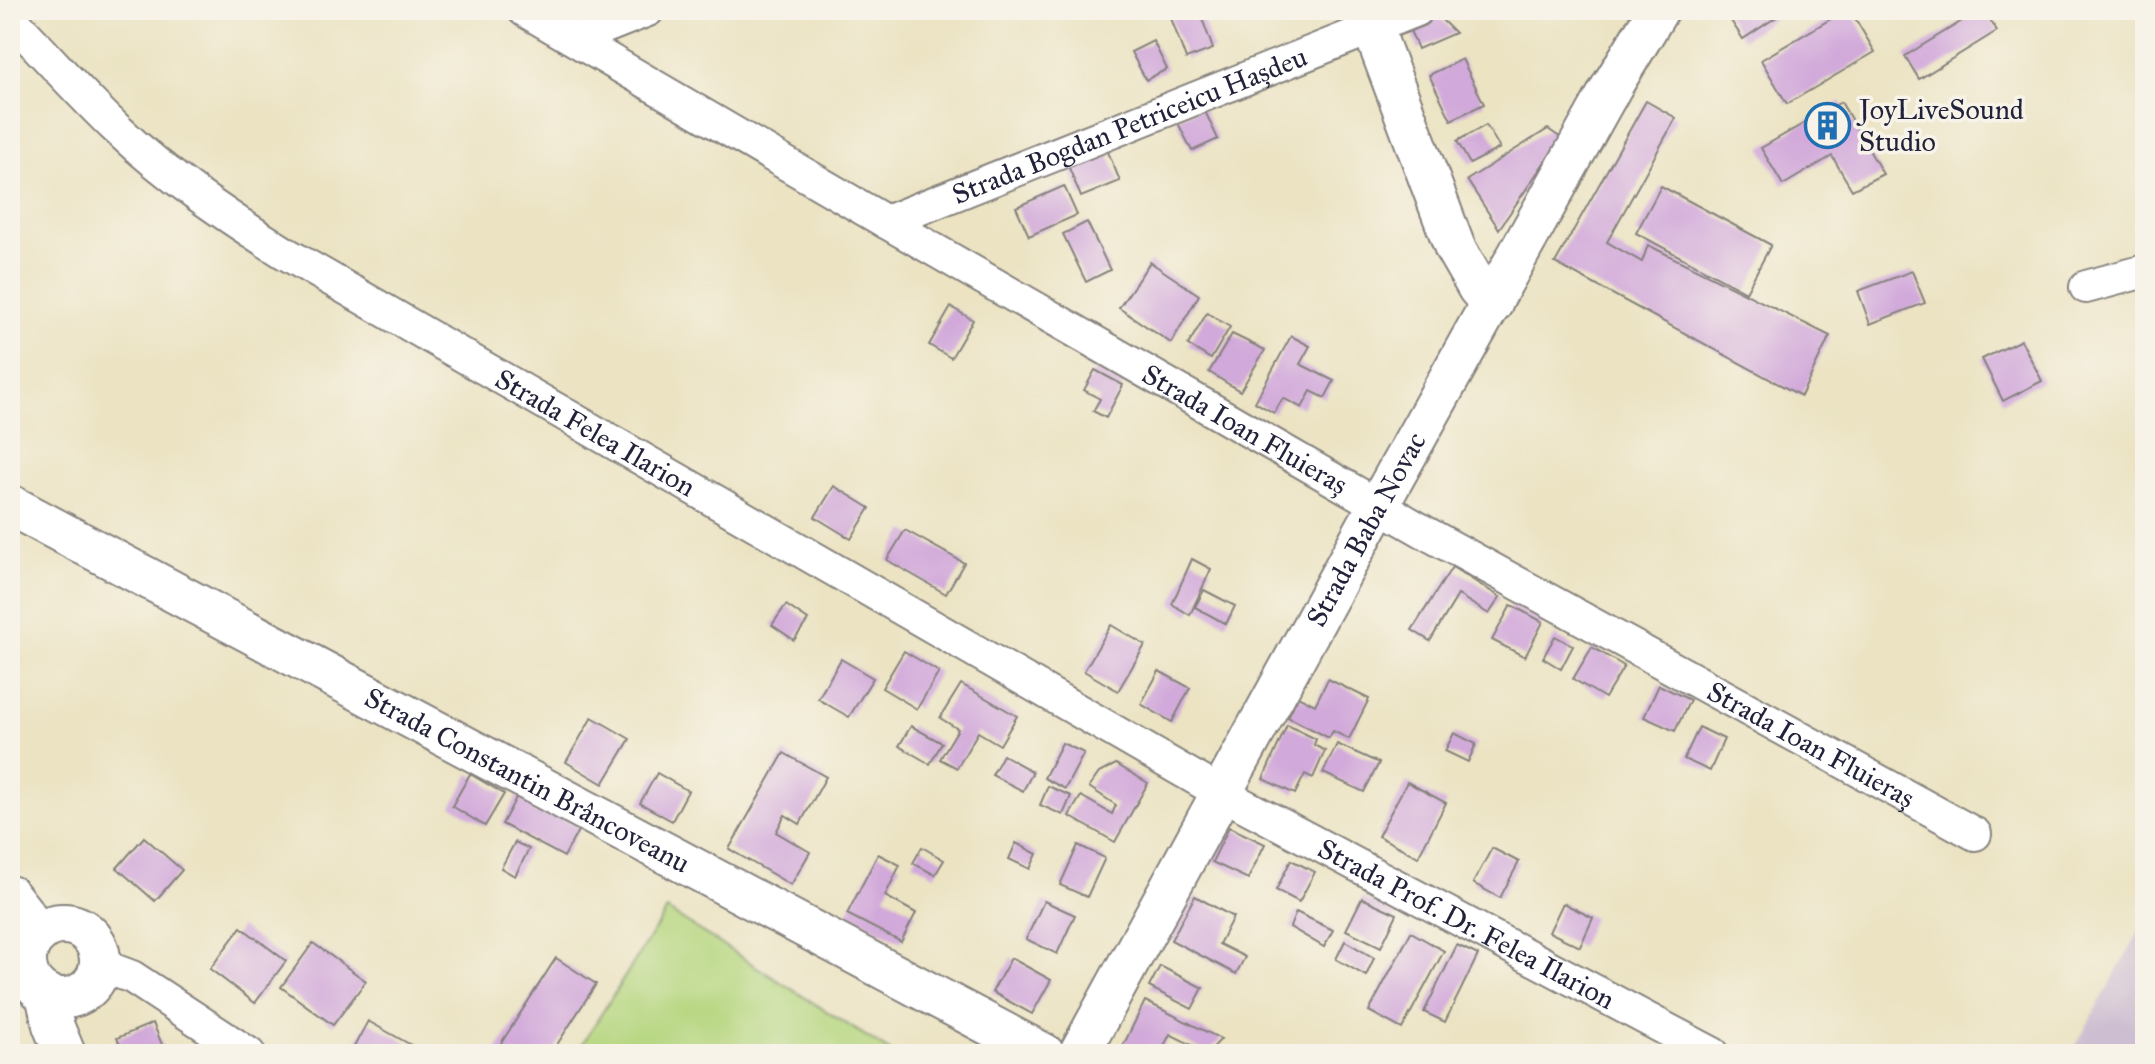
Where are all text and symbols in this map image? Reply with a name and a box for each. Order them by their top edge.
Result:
street label: Strada Bogdan Petriceicu Hașdeu [947,38,1312,211]
place label: JoyLiveSound Studio [1856,92,2024,159]
building icon: JoyLiveSound Studio [1804,101,1852,149]
street label: Strada Ioan Fluieraș [1136,356,1354,502]
street label: Strada Felea Ilarion [489,361,702,504]
street label: Strada Baba Novac [1298,426,1433,632]
street label: Strada Ioan Fluieraș [1701,673,1921,815]
street label: Strada Constantin Brâncoveanu [359,679,696,880]
street label: Strada Prof. Dr. Felea Ilarion [1312,830,1621,1016]

